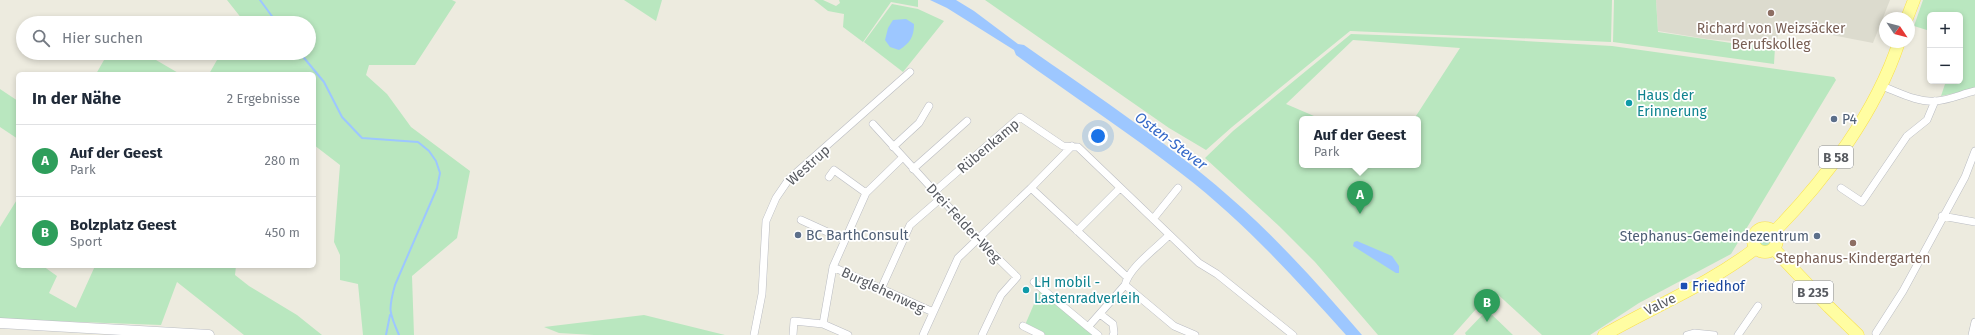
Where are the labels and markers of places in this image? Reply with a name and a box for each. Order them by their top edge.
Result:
marker: Richard von Weizsäcker Berufskolleg [1766,8,1776,18]
place label: Richard von Weizsäcker Berufskolleg [1697,20,1846,53]
place label: Haus der Erinnerung [1637,87,1707,120]
marker: Haus der Erinnerung [1624,98,1634,108]
place label: P4 [1842,111,1858,128]
marker: P4 [1829,114,1839,124]
pin: A [1347,181,1373,214]
place label: BC BarthConsult [806,227,910,244]
place label: Stephanus-Gemeindezentrum [1620,228,1809,245]
marker: BC BarthConsult [793,230,803,240]
marker: Stephanus-Gemeindezentrum [1812,231,1822,241]
marker: Stephanus-Kindergarten [1848,238,1858,248]
place label: Stephanus-Kindergarten [1776,250,1930,267]
place label: LH mobil - Lastenradverleih [1034,274,1140,307]
place label: Friedhof [1692,278,1746,295]
marker: Friedhof [1679,281,1689,291]
marker: LH mobil - Lastenradverleih [1021,285,1031,295]
pin: B [1474,289,1500,322]

